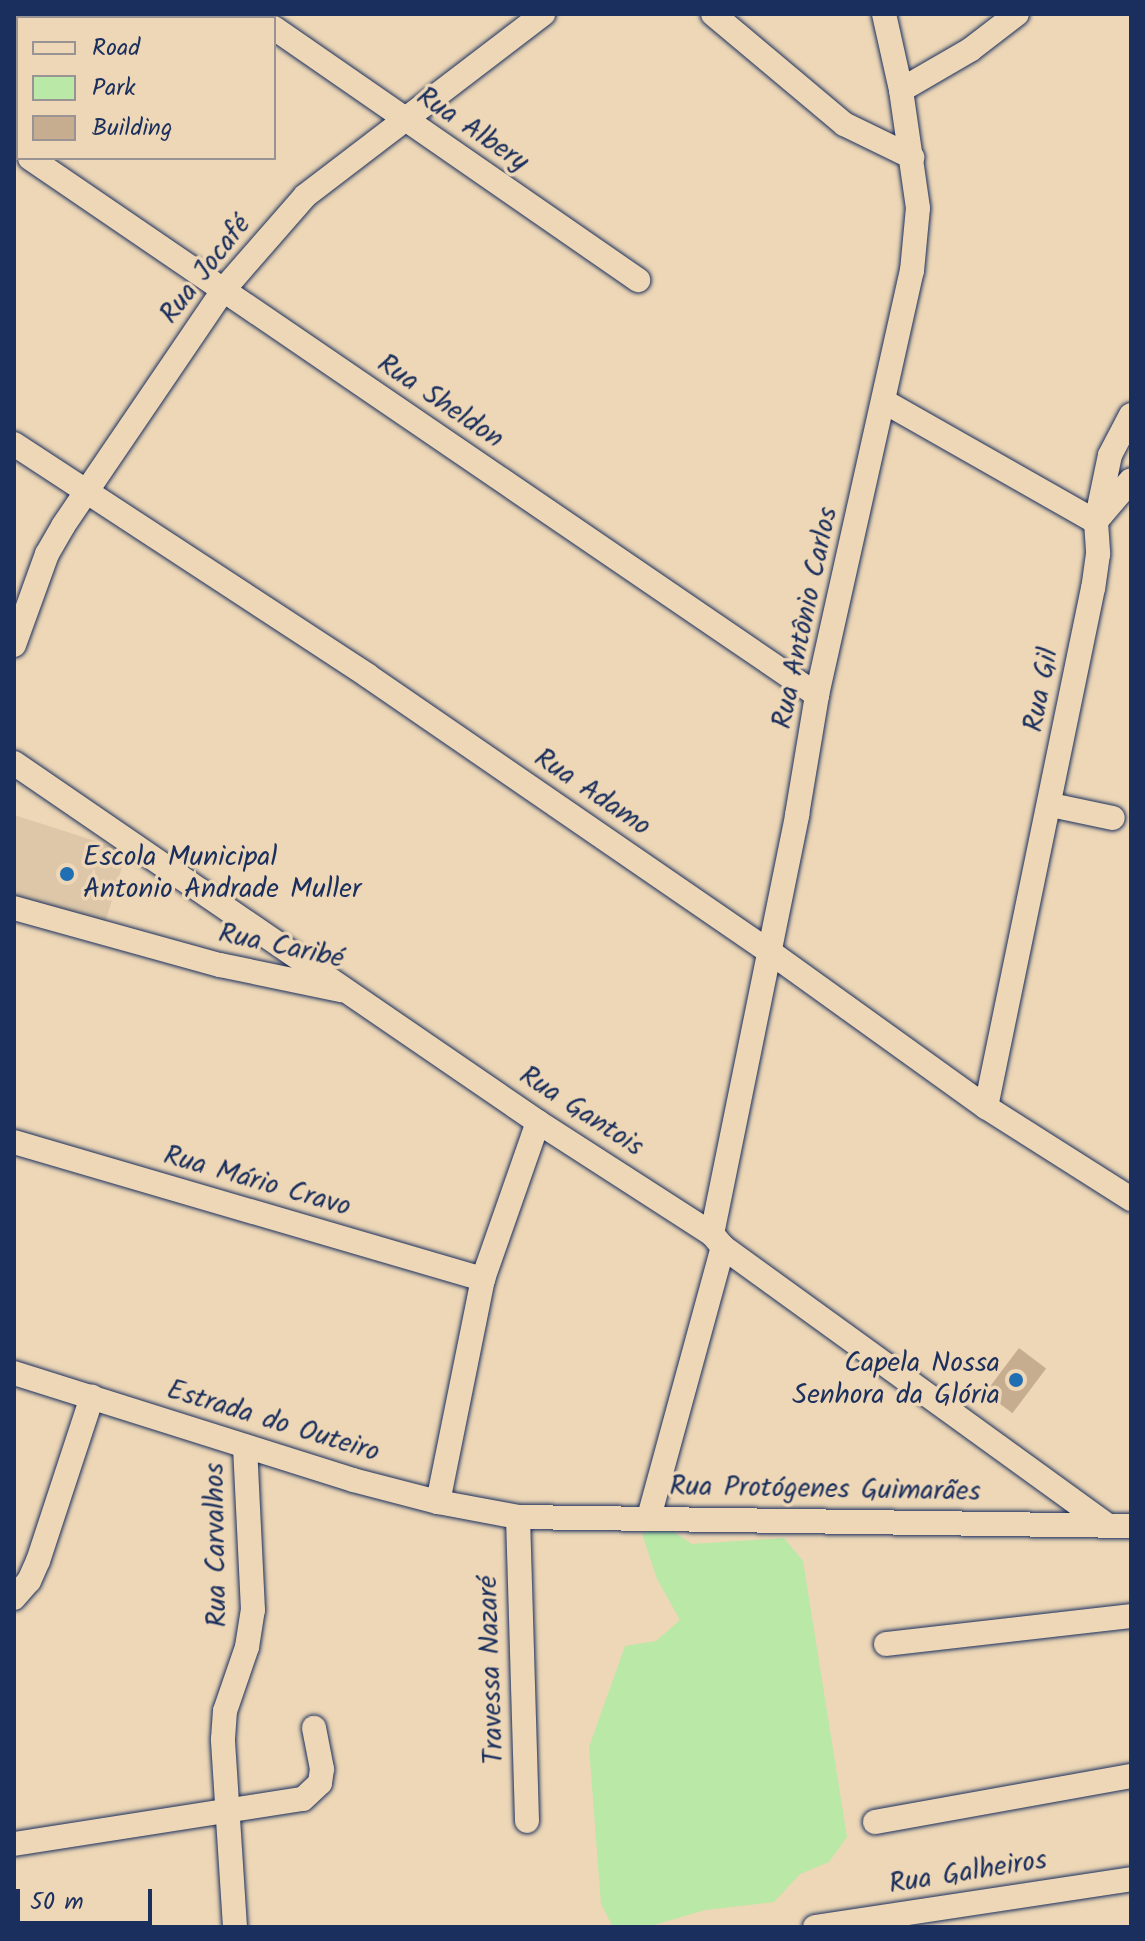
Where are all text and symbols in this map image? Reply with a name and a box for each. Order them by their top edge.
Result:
legend [16,16,276,160]
text: Road [92,29,140,68]
text: Park [92,69,136,108]
street label: Rua Albery [410,80,534,180]
text: Building [92,109,172,148]
street label: Rua Jocafé [153,209,259,331]
street label: Rua Sheldon [370,348,510,456]
street label: Rua Antônio Carlos [766,504,846,732]
street label: Rua Gil [1017,645,1067,735]
street label: Rua Adamo [527,742,657,844]
place label: Escola Municipal Antonio Andrade Muller [83,841,361,907]
marker: Escola Municipal Antonio Andrade Muller [58,865,76,883]
street label: Rua Caribé [215,917,347,977]
street label: Rua Gantois [513,1059,649,1165]
street label: Rua Mário Cravo [160,1139,354,1225]
place label: Capela Nossa Senhora da Glória [792,1347,1000,1413]
marker: Capela Nossa Senhora da Glória [1007,1371,1025,1389]
street label: Estrada do Outeiro [163,1374,383,1470]
street label: Rua Carvalhos [199,1462,235,1628]
street label: Rua Protógenes Guimarães [669,1470,981,1510]
street label: Travessa Nazaré [472,1575,512,1765]
street label: Rua Galheiros [887,1844,1049,1902]
scale bar [20,1873,156,1923]
text: 50 m [30,1883,84,1922]

